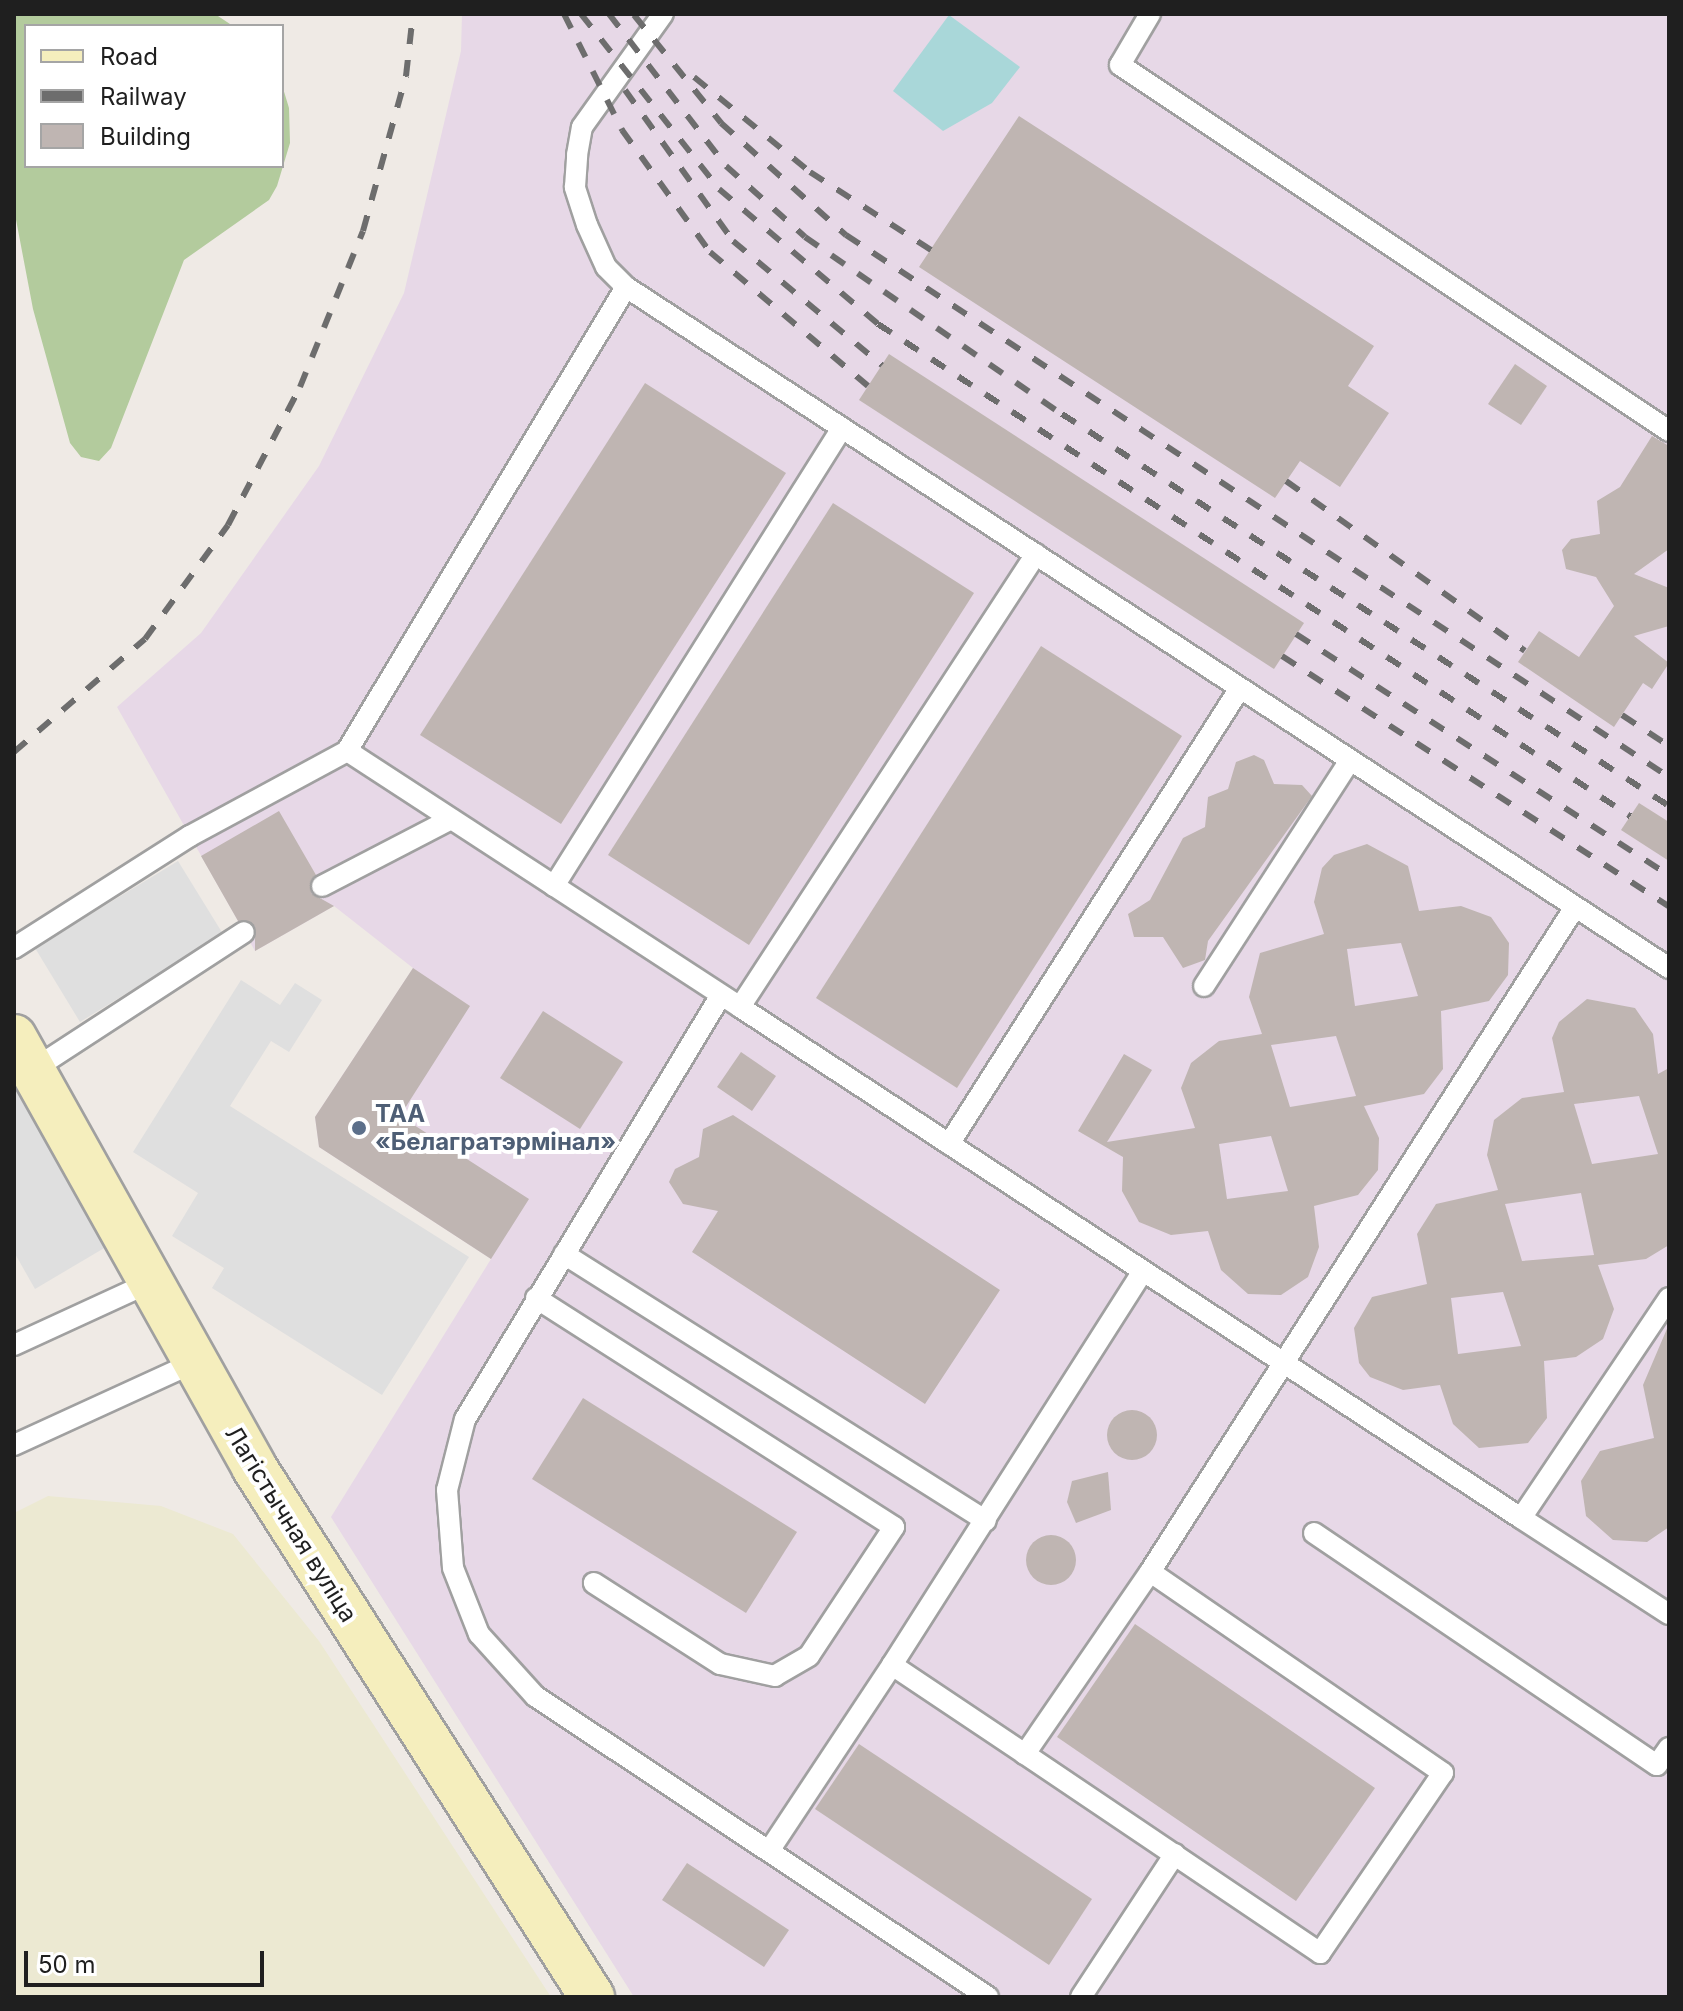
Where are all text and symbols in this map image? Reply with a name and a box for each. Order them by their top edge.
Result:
legend [24,24,284,168]
text: Road [100,42,158,71]
text: Railway [100,82,187,111]
text: Building [100,122,191,151]
place label: ТАА «Белагратэрмінал» [375,1100,616,1156]
marker: ТАА «Белагратэрмінал» [350,1119,368,1137]
street label: Лагістычная вуліца [219,1421,363,1627]
scale bar [28,1935,268,1985]
text: 50 m [38,1950,96,1979]

